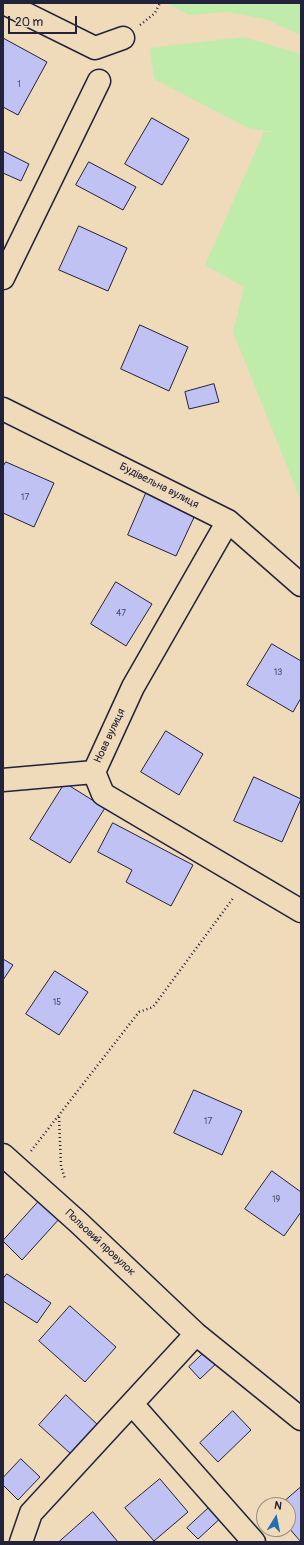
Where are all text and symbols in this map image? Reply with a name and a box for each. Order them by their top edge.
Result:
scale bar [10,8,79,34]
text: 20 m [15,15,43,30]
house number: 1 [17,80,21,90]
street label: Будівельна вулиця [117,460,201,512]
house number: 17 [21,493,29,503]
house number: 47 [116,609,126,619]
house number: 13 [274,668,282,678]
street label: Нова вулиця [92,707,128,765]
house number: 15 [53,998,61,1008]
house number: 17 [204,1117,212,1127]
house number: 19 [272,1195,280,1205]
street label: Польовий провулок [62,1207,138,1279]
north arrow [256,1497,296,1537]
text: N [273,1499,283,1513]

